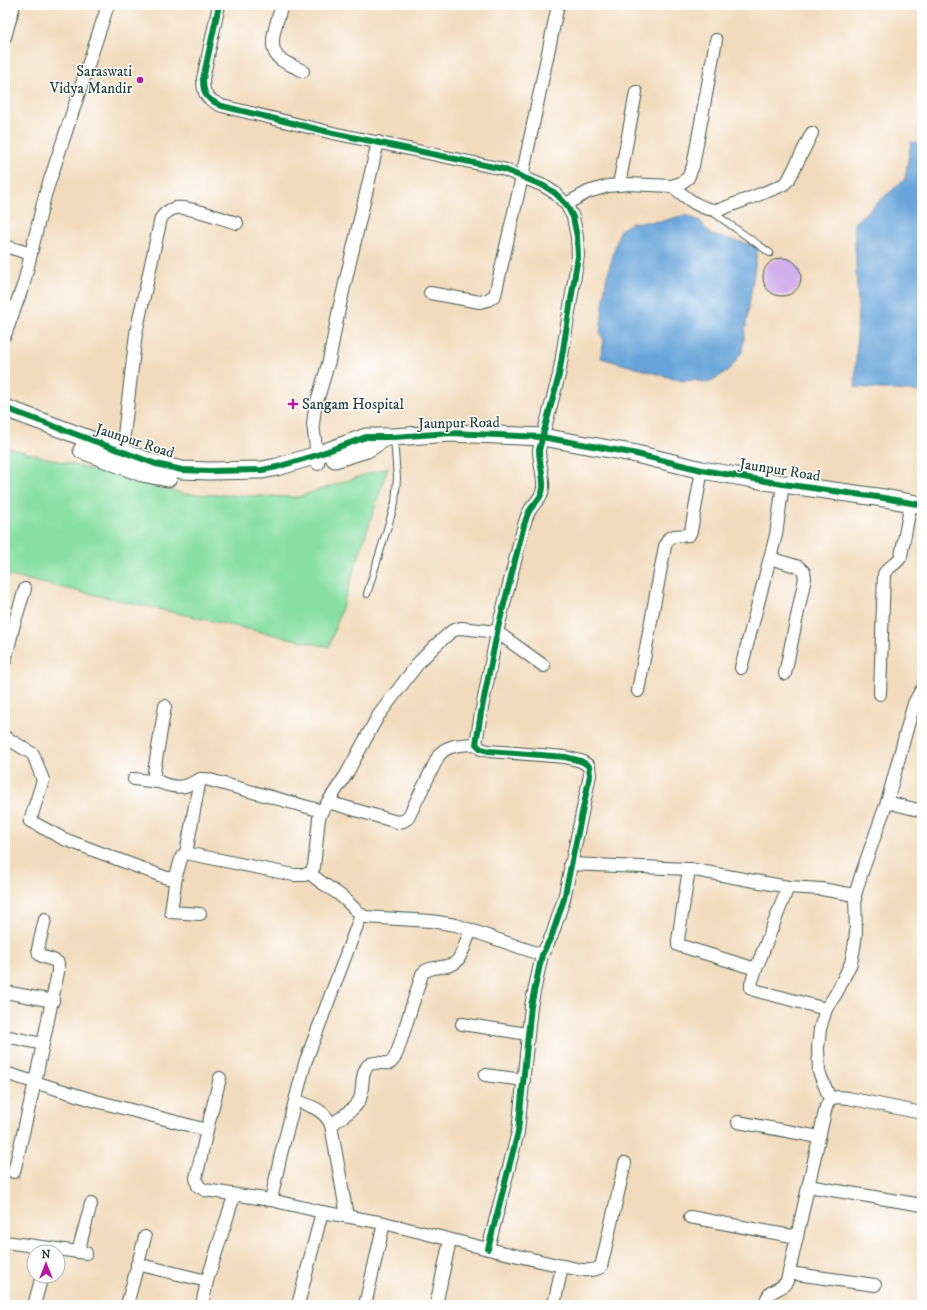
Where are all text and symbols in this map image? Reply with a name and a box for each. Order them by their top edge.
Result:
place label: Saraswati Vidya Mandir [49,62,132,98]
marker: Saraswati Vidya Mandir [135,75,145,85]
place label: Sangam Hospital [302,395,404,414]
marker: Sangam Hospital [287,398,299,410]
street label: Jaunpur Road [416,413,501,433]
street label: Jaunpur Road [91,419,177,463]
street label: Jaunpur Road [736,454,822,486]
north arrow [26,1244,66,1284]
text: N [41,1248,51,1262]

